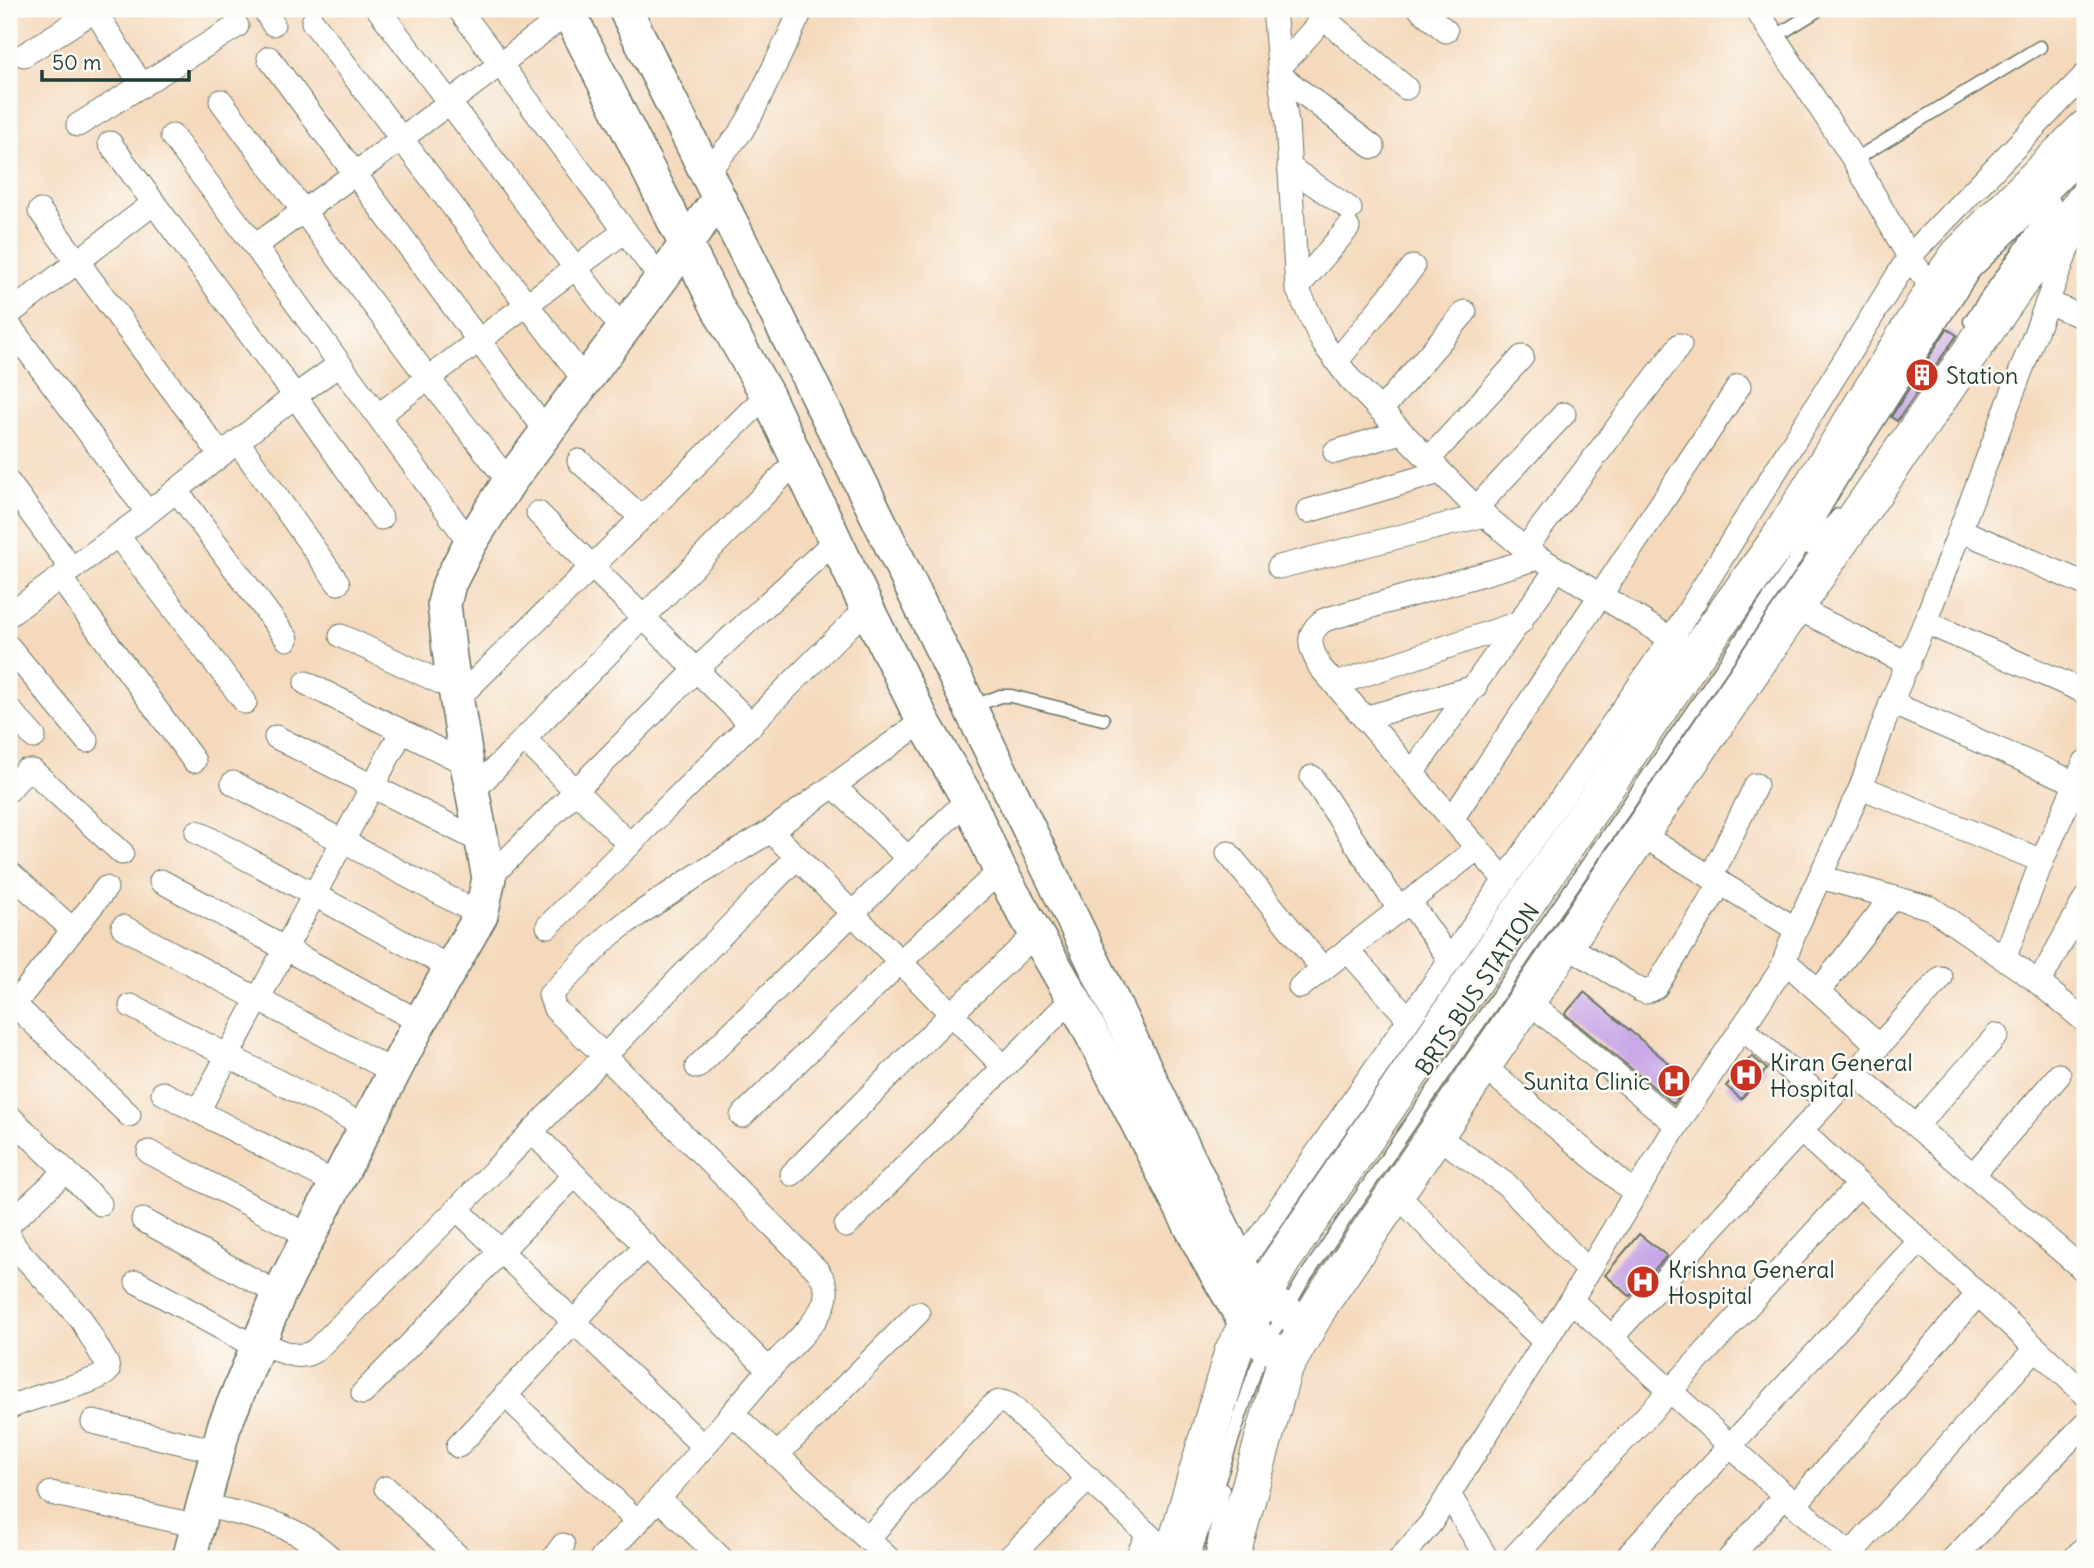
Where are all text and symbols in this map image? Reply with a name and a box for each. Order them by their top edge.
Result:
scale bar [42,38,189,82]
text: 50 m [52,49,101,76]
building icon: Station [1903,356,1941,394]
place label: Station [1946,361,2018,390]
street label: BRTS BUS STATION [1409,897,1545,1081]
place label: Kiran General Hospital [1770,1048,1913,1103]
hospital icon: Kiran General Hospital [1727,1056,1765,1094]
hospital icon: Sunita Clinic [1655,1062,1693,1100]
place label: Sunita Clinic [1523,1067,1650,1096]
place label: Krishna General Hospital [1668,1255,1835,1310]
hospital icon: Krishna General Hospital [1624,1263,1662,1301]

